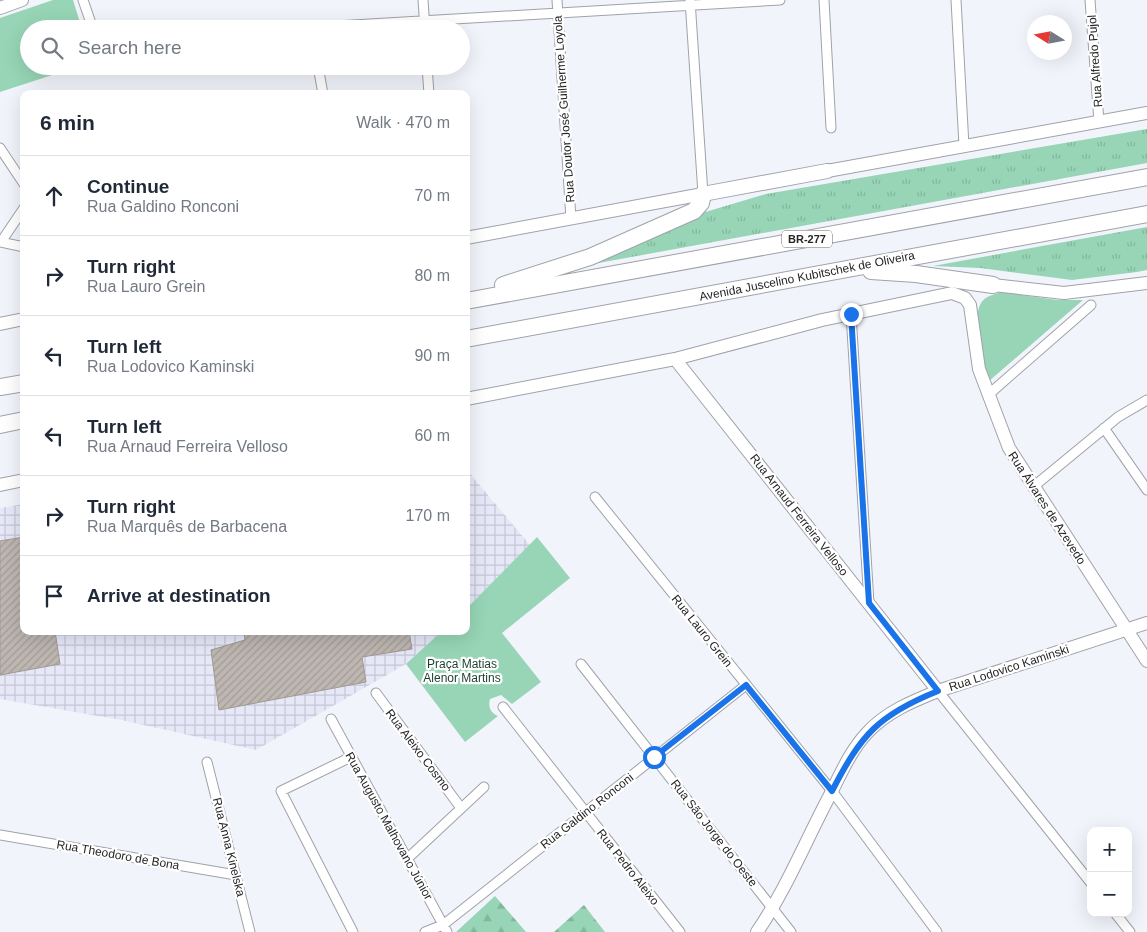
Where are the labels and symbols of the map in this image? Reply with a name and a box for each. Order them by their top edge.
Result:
street label: Rua Alfredo Pujol [1085,14,1105,108]
street label: Rua Doutor José Guilherme Loyola [550,15,578,203]
north arrow [1027,15,1072,60]
road number: BR-277 [782,230,832,248]
street label: Avenida Juscelino Kubitschek de Oliveira [698,248,916,304]
route end [840,303,863,326]
street label: Rua Álvares de Azevedo [1005,449,1090,567]
street label: Rua Arnaud Ferreira Velloso [747,451,851,579]
street label: Rua Lauro Grein [669,592,735,670]
street label: Rua Lodovico Kaminski [947,642,1071,694]
park label: Praça Matias Alenor Martins [423,657,501,685]
street label: Rua Aleixo Cosmo [383,706,453,794]
route start [643,746,666,769]
street label: Rua Augusto Malhovano Júnior [342,750,436,902]
street label: Rua Galdino Ronconi [538,770,636,852]
street label: Rua São Jorge do Oeste [668,777,760,890]
street label: Rua Anna Kinelska [210,796,248,898]
street label: Rua Pedro Aleixo [594,826,662,908]
street label: Rua Theodoro de Bona [55,837,181,873]

